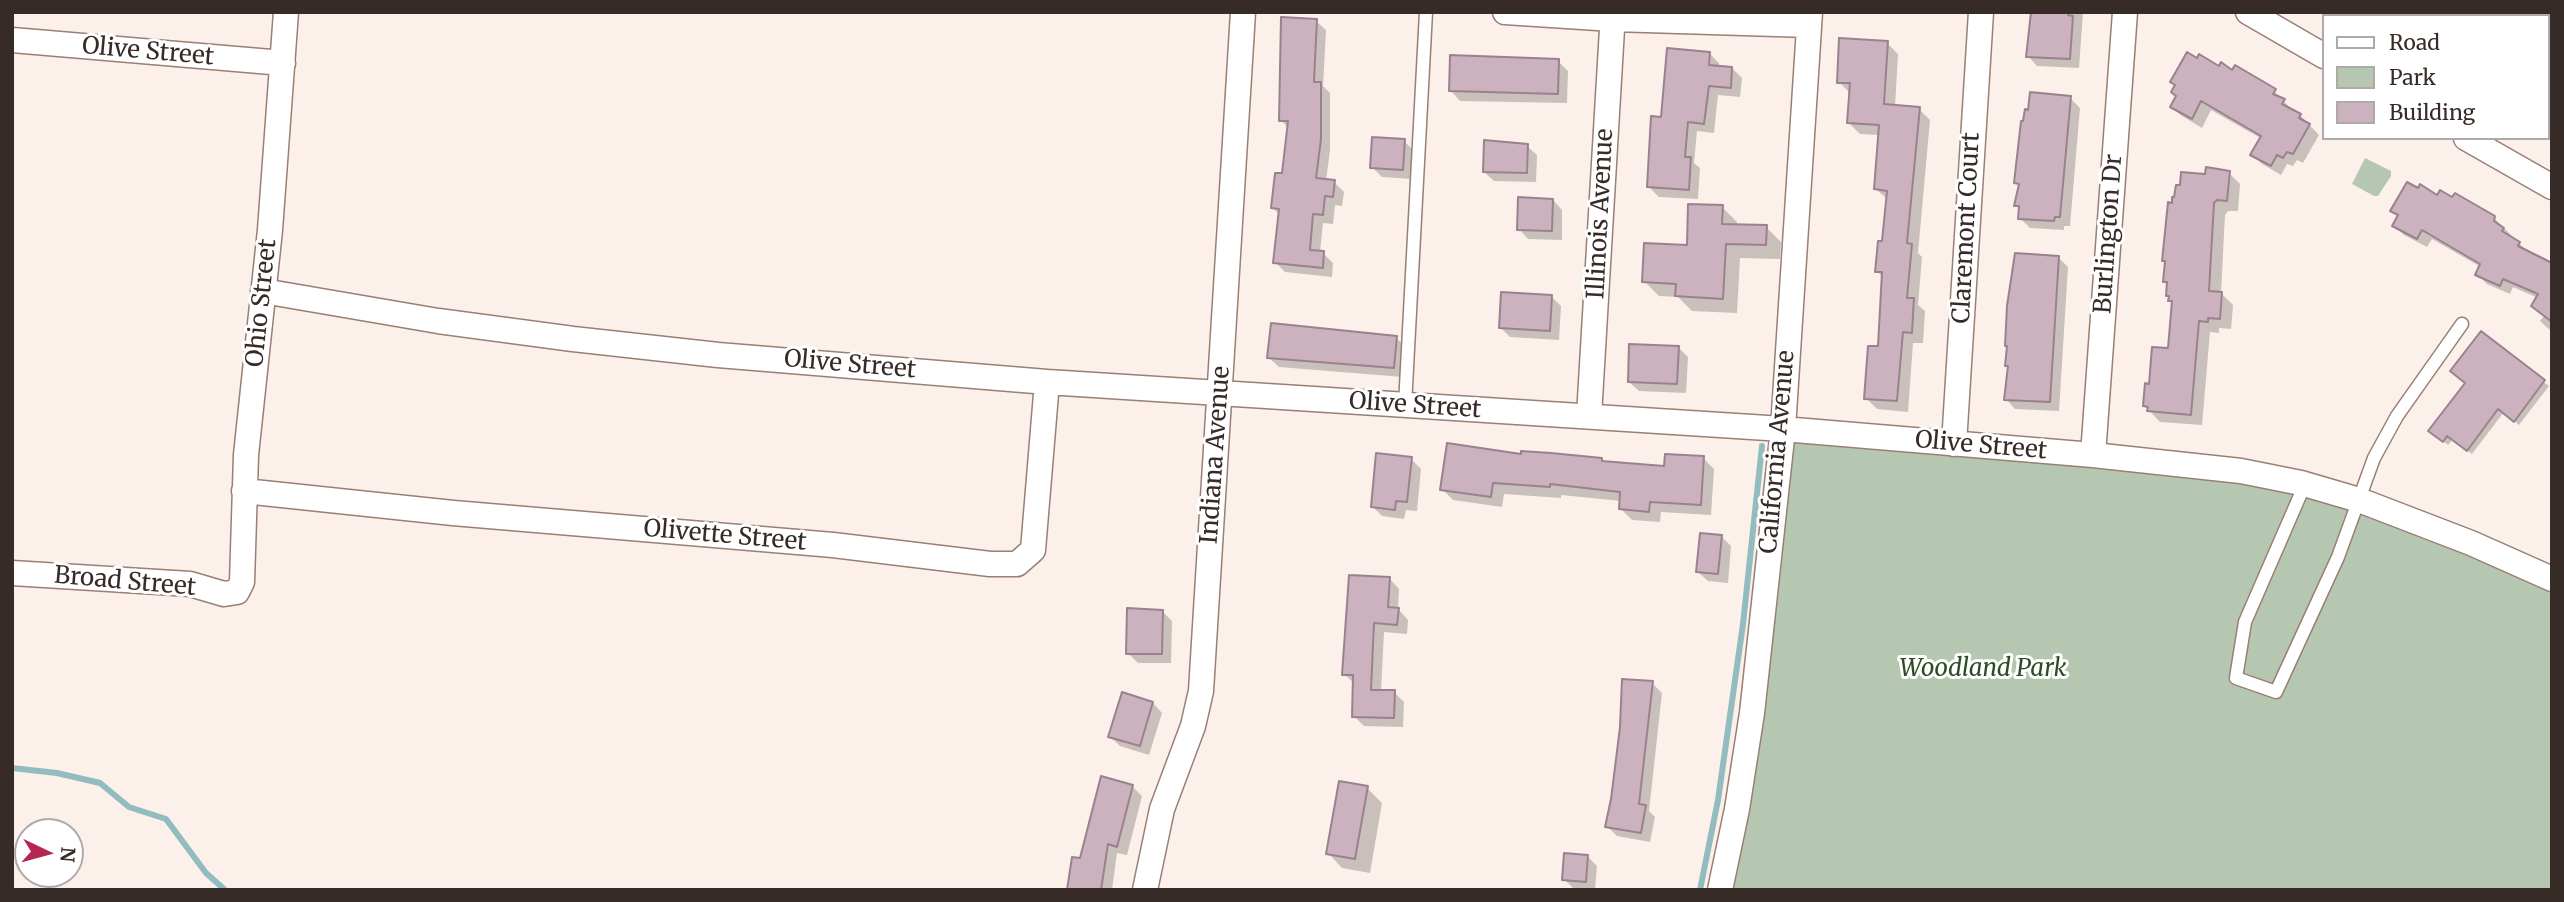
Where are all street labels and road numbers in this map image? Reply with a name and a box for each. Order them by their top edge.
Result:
street label: Olive Street [81,32,215,72]
street label: Illinois Avenue [1582,128,1620,300]
street label: Claremont Court [1948,132,1986,324]
street label: Burlington Dr [2089,153,2129,315]
street label: Ohio Street [241,237,283,369]
street label: Olive Street [783,345,917,385]
street label: California Avenue [1755,349,1801,555]
street label: Indiana Avenue [1195,365,1237,545]
street label: Olive Street [1348,387,1482,425]
street label: Olive Street [1914,426,2048,466]
street label: Olivette Street [642,515,808,557]
street label: Broad Street [53,561,197,603]

